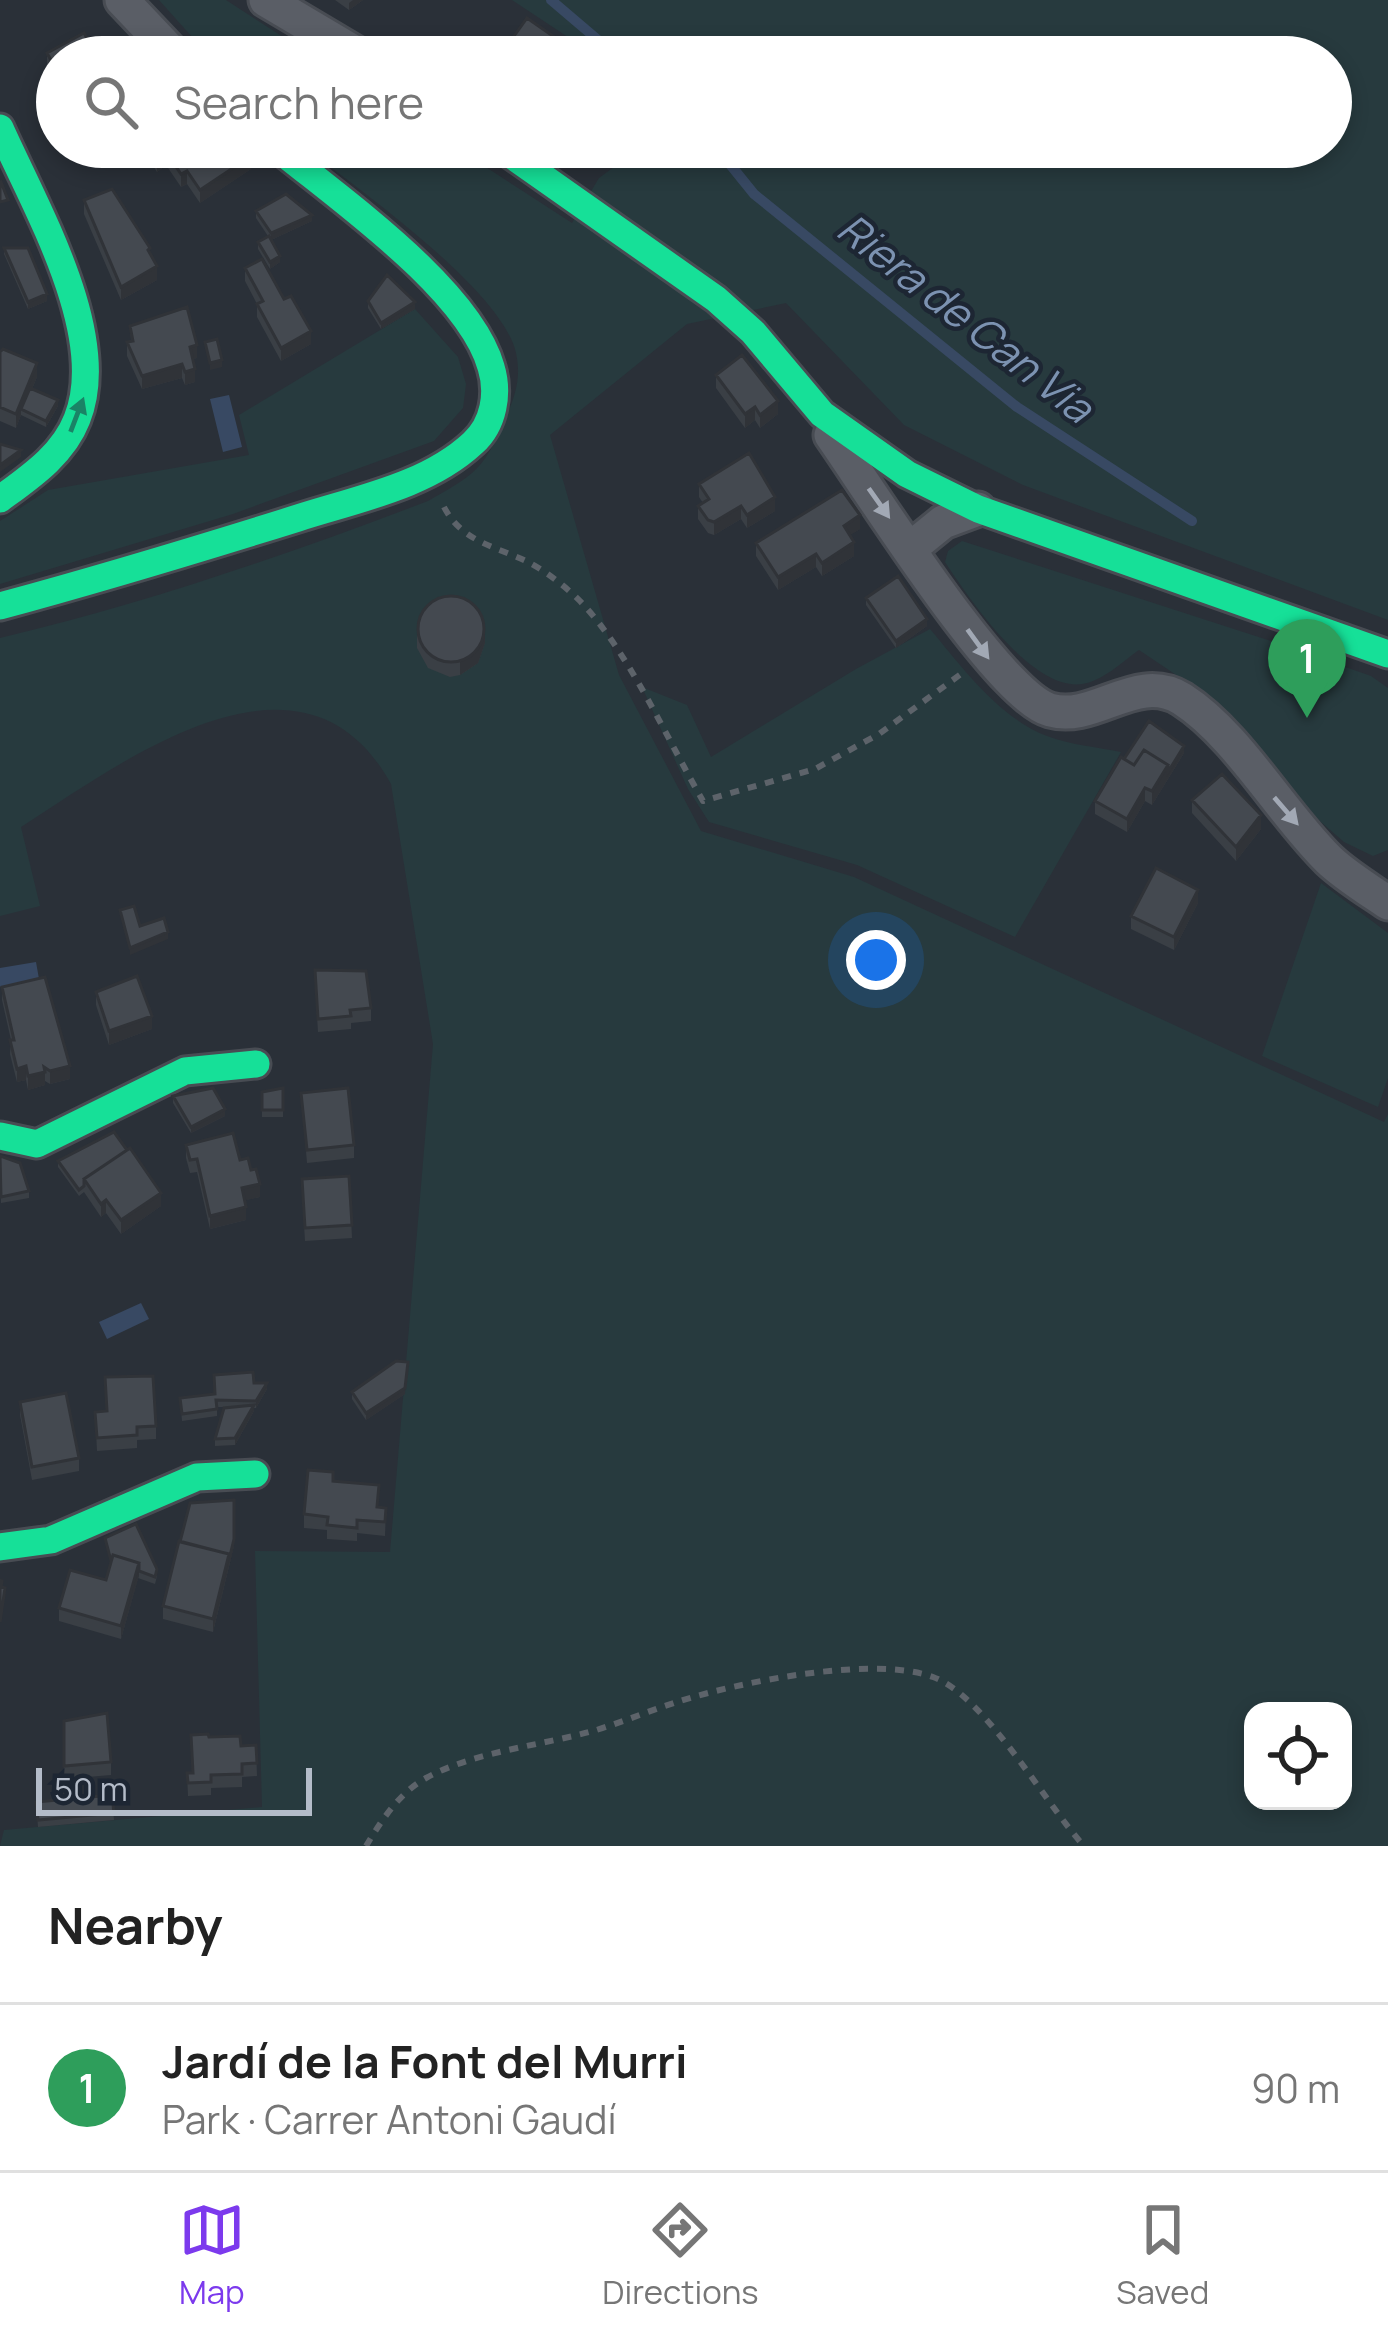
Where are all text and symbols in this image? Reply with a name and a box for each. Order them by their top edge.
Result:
search box [36,36,1352,168]
icon: search [78,69,144,135]
text: Search here [174,71,424,133]
water label: Riera de Can Via [826,199,1108,437]
one-way arrow [68,397,87,433]
one-way arrow [867,487,890,519]
pin: 1 [1268,619,1346,718]
one-way arrow [966,628,989,660]
one-way arrow [1273,796,1299,826]
your location [846,930,906,990]
map controls [1244,1702,1352,1810]
button: locate [1244,1702,1352,1810]
scale bar [36,1762,312,1815]
text: 50 m [54,1766,128,1811]
text: Nearby [48,1890,223,1959]
text: Jardí de la Font del Murri [162,2030,688,2092]
text: 1 [78,2061,96,2115]
text: 90 m [1251,2061,1340,2115]
text: Park · Carrer Antoni Gaudí [162,2092,617,2146]
tab: Map [179,2197,245,2314]
tab: Directions [602,2197,759,2314]
tab: Saved [1116,2197,1209,2314]

